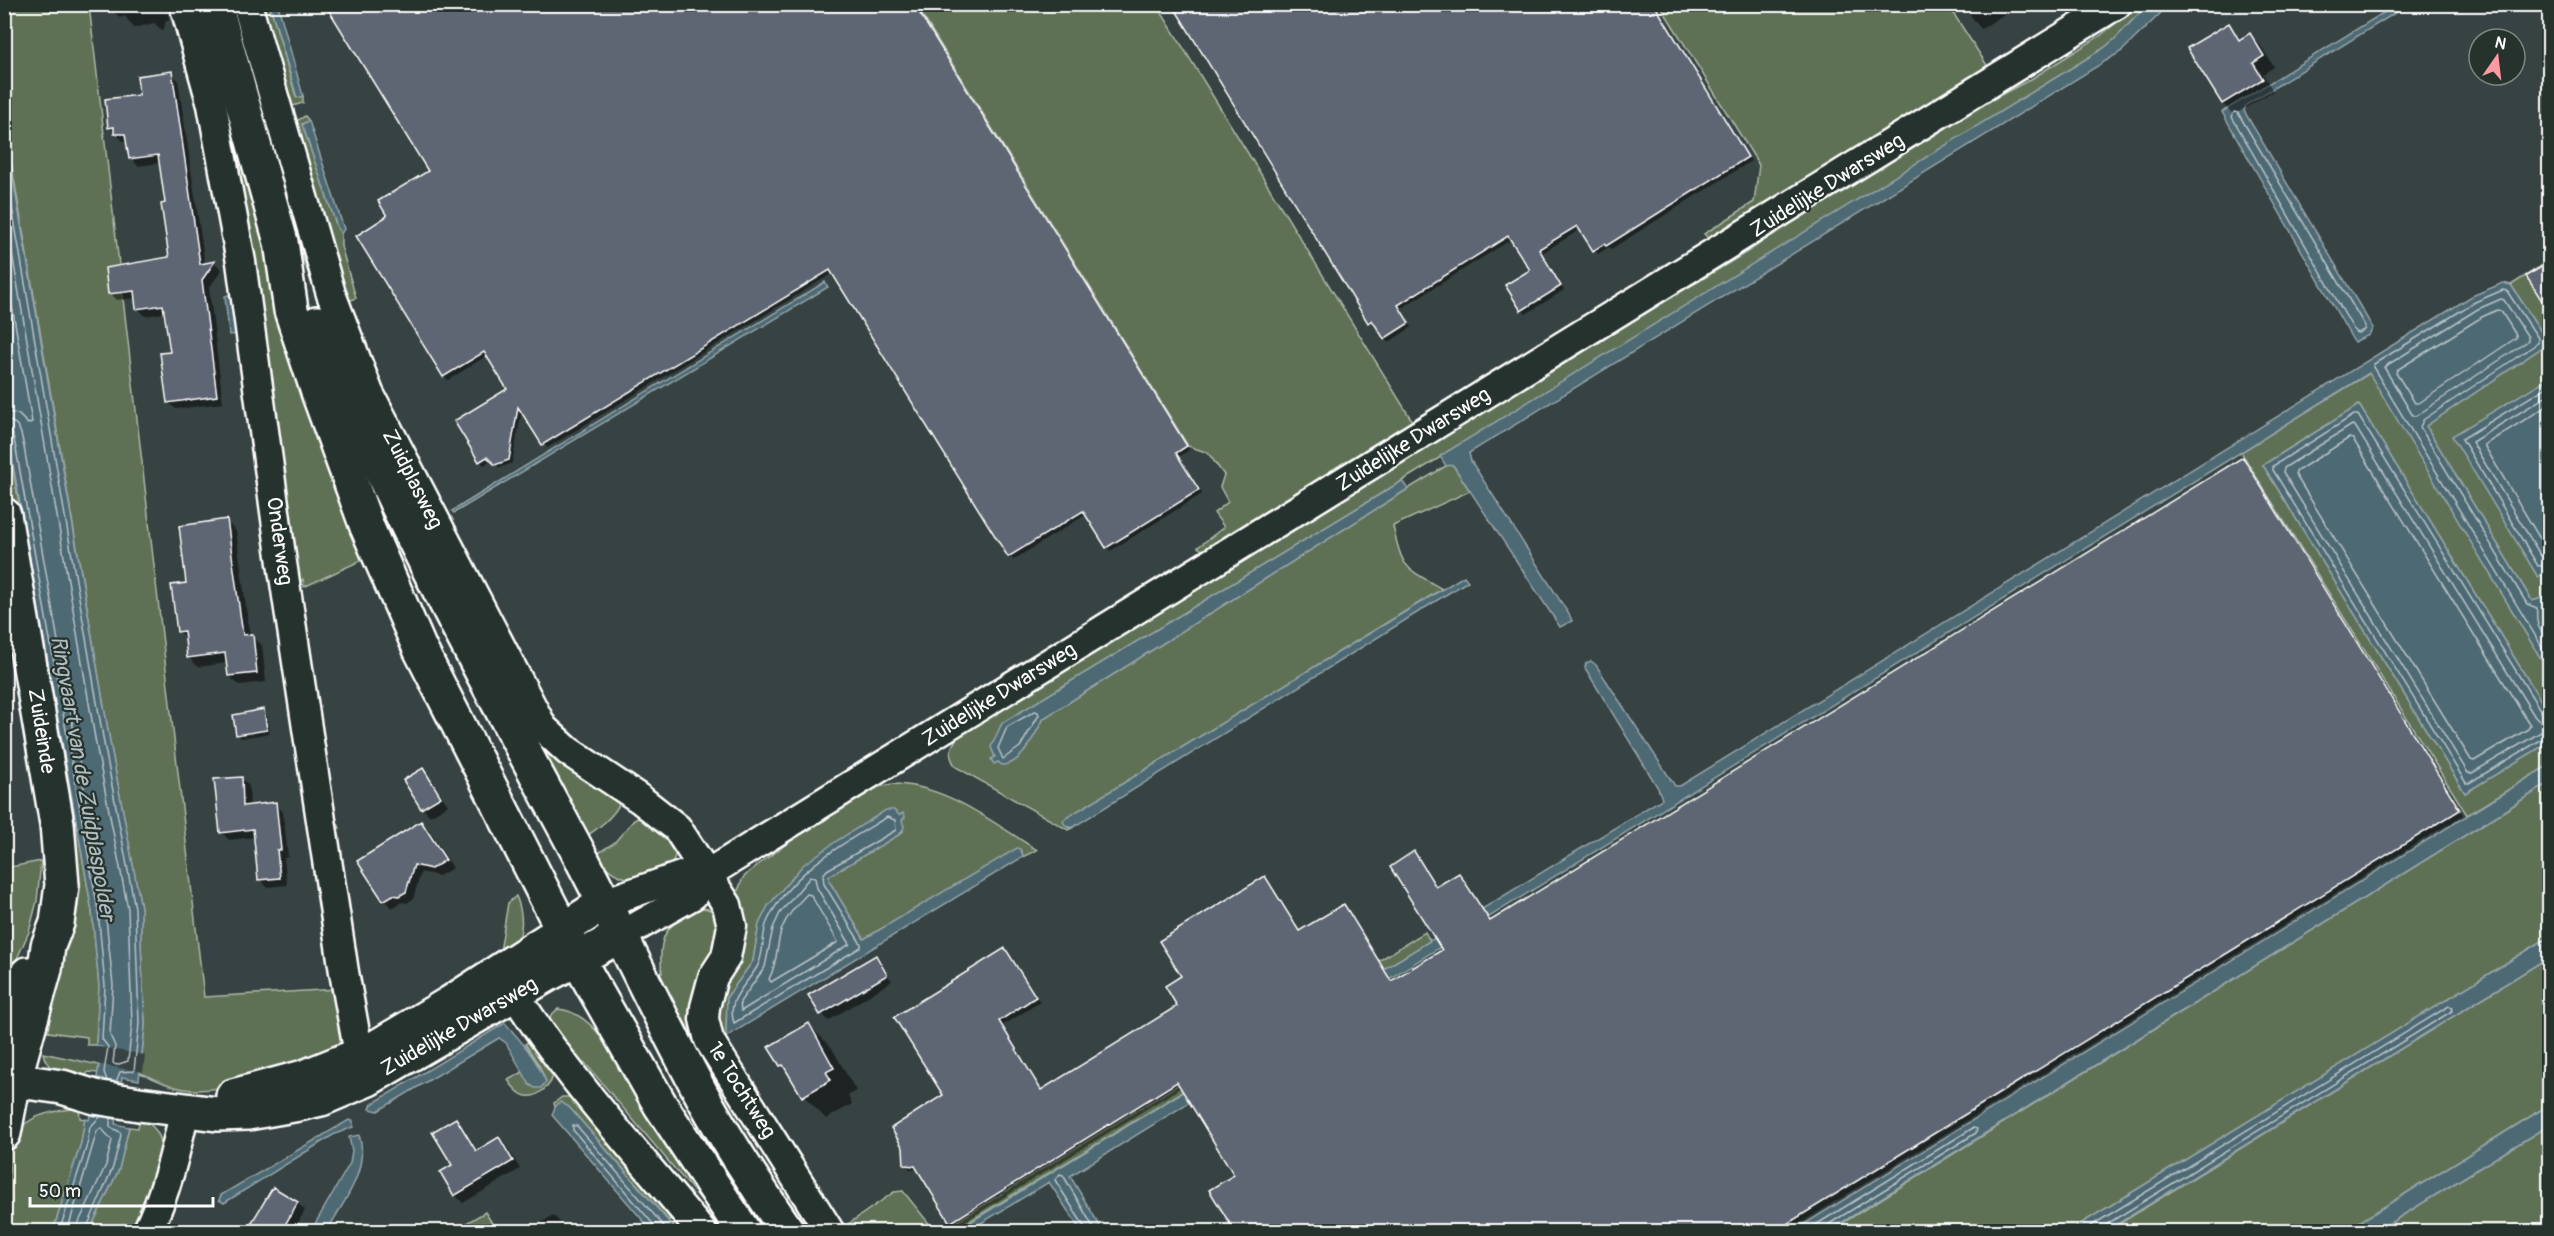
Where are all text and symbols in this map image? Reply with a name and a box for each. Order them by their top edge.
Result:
north arrow [2467,27,2527,87]
text: N [2493,32,2508,54]
street label: Zuidelijke Dwarsweg [1745,127,1909,244]
street label: Zuidelijke Dwarsweg [1331,381,1495,498]
street label: Zuidplasweg [376,425,449,534]
street label: Onderweg [260,495,299,587]
water label: Ringvaart van de Zuidplaspolder [44,634,122,926]
street label: Zuidelijke Dwarsweg [917,636,1081,753]
street label: Zuideinde [21,687,62,776]
street label: Zuidelijke Dwarsweg [376,971,542,1082]
street label: 1e Tochtweg [701,1037,782,1144]
scale bar [30,1170,213,1208]
text: 50 m [39,1180,81,1203]

